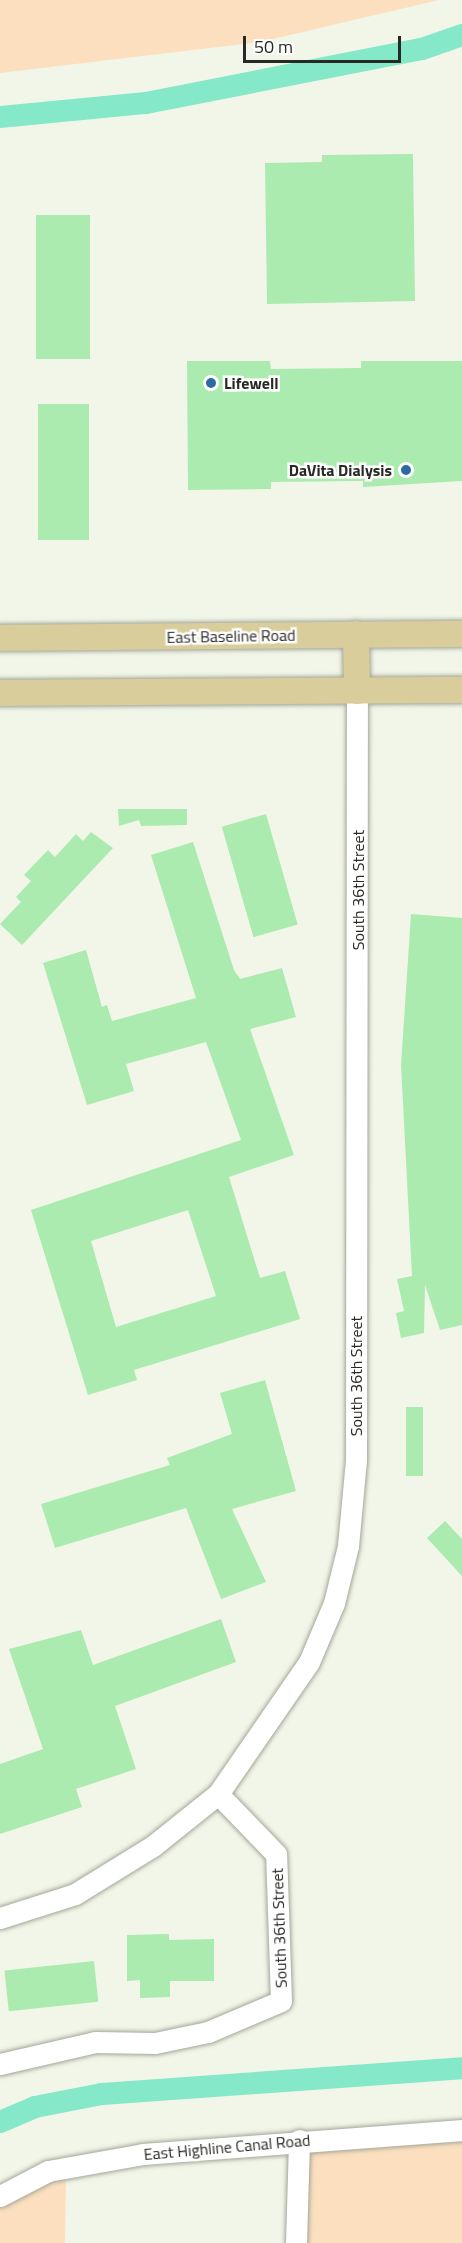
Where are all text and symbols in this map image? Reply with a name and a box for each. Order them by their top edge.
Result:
scale bar [246,24,404,62]
text: 50 m [254,33,293,60]
place label: Lifewell [224,373,279,393]
marker: Lifewell [202,374,220,392]
place label: DaVita Dialysis [289,460,392,480]
marker: DaVita Dialysis [397,461,415,479]
street label: East Baseline Road [166,625,296,647]
street label: South 36th Street [348,830,368,950]
street label: South 36th Street [346,1316,366,1436]
street label: South 36th Street [267,1868,291,1988]
street label: East Highline Canal Road [143,2130,311,2164]

